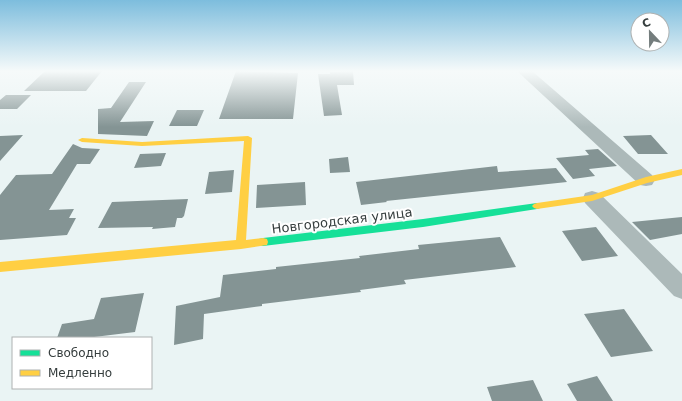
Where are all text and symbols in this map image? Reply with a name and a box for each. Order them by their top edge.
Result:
north arrow [630,12,670,52]
text: С [640,16,653,31]
street label: Новгородская улица [271,204,413,237]
legend [12,337,152,389]
text: Свободно [48,346,109,360]
text: Медленно [48,366,112,380]

